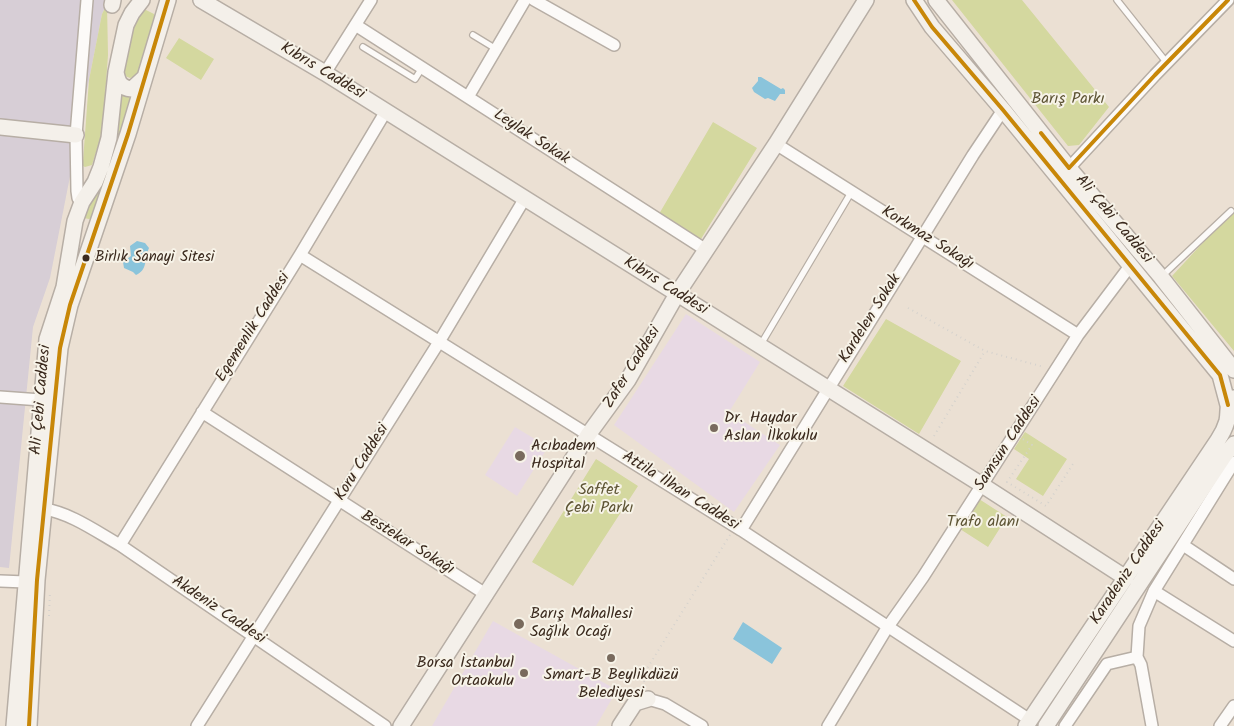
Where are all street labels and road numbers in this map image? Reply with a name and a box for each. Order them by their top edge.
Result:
street label: Kıbrıs Caddesi [276,39,368,105]
street label: Leylak Sokak [489,106,573,170]
street label: Ali Çebi Caddesi [1070,172,1156,268]
street label: Korkmaz Sokağı [877,203,977,275]
street label: Kıbrıs Caddesi [619,254,711,320]
street label: Egemenlik Caddesi [213,270,295,386]
street label: Kardelen Sokak [836,271,906,367]
street label: Zafer Caddesi [600,323,666,413]
street label: Ali Çebi Caddesi [28,344,56,456]
street label: Samsun Caddesi [971,393,1047,495]
street label: Koru Caddesi [332,421,394,505]
street label: Attila İlhan Caddesi [618,448,742,536]
street label: Bestekar Sokağı [357,508,457,580]
street label: Karadeniz Caddesi [1087,517,1171,629]
street label: Akdeniz Caddesi [167,573,269,649]

